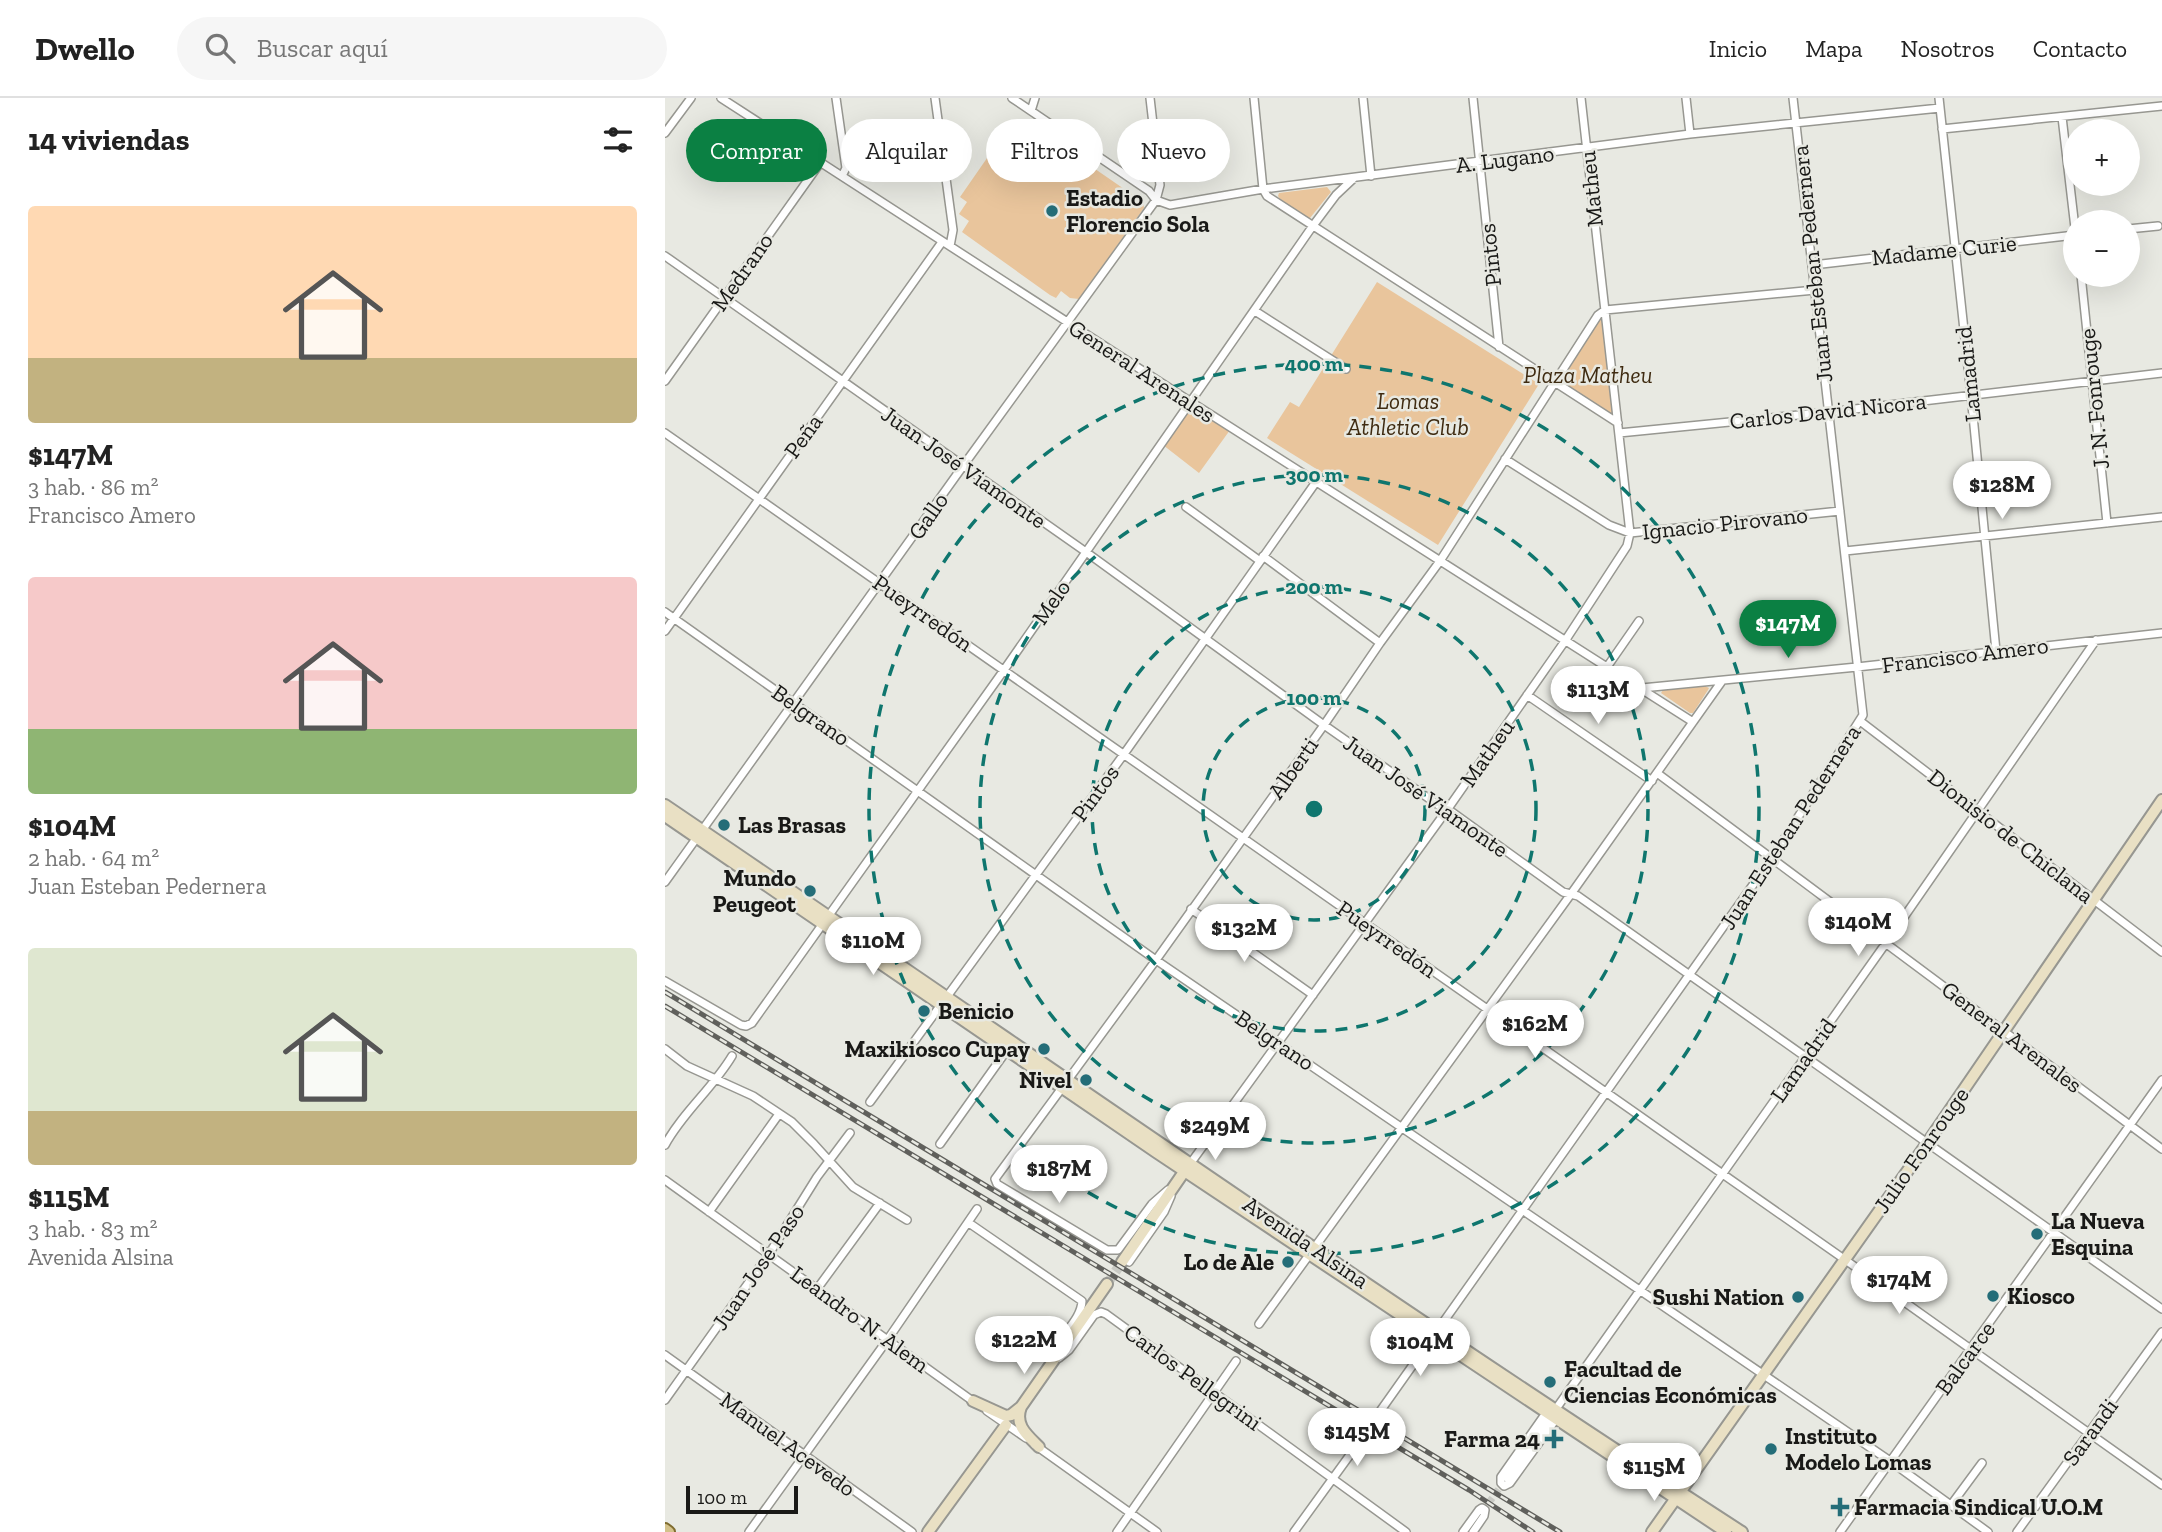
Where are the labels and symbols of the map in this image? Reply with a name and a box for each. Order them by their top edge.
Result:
street label: A. Lugano [1454,139,1556,179]
street label: Juan Esteban Pedernera [1786,144,1838,384]
street label: Matheu [1573,150,1609,228]
place label: Estadio Florencio Sola [1066,184,1210,238]
marker: Estadio Florencio Sola [1044,203,1060,219]
street label: Pintos [1473,222,1507,288]
street label: Medrano [705,228,779,316]
street label: Madame Curie [1870,228,2018,272]
street label: General Arenales [1064,313,1220,429]
street label: Lamadrid [1949,324,1987,423]
street label: J. N. Fonrouge [2073,327,2115,471]
text: 400 m [1285,351,1344,376]
park label: Plaza Matheu [1523,361,1653,389]
park label: Lomas Athletic Club [1346,387,1469,441]
street label: Carlos David Nicora [1728,387,1928,435]
street label: Juan José Viamonte [876,400,1052,534]
street label: Peña [778,408,828,464]
text: 300 m [1285,462,1343,487]
pin: $128M [1953,462,2051,521]
street label: Gallo [902,487,954,545]
street label: Ignacio Pirovano [1641,500,1809,546]
street label: Pueyrredón [867,568,979,658]
street label: Melo [1026,574,1076,630]
text: 200 m [1285,574,1343,599]
pin: $147M [1739,601,1837,660]
street label: Francisco Amero [1880,631,2050,679]
pin: $113M [1549,666,1647,726]
street label: Belgrano [766,678,856,752]
text: 100 m [1287,685,1342,710]
street label: Matheu [1454,714,1520,792]
street label: Juan Esteban Pedernera [1713,719,1867,935]
street label: Juan José Viamonte [1338,729,1514,863]
street label: Alberti [1262,732,1324,804]
street label: Pintos [1065,759,1125,827]
street label: Dionisio de Chiclana [1923,763,2099,909]
centre of rings [1302,797,1326,821]
place label: Las Brasas [738,811,846,839]
marker: Las Brasas [716,817,732,833]
place label: Mundo Peugeot [713,864,797,918]
marker: Mundo Peugeot [802,883,818,899]
street label: Pueyrredón [1331,894,1443,984]
pin: $140M [1809,898,1907,958]
pin: $132M [1195,904,1293,964]
pin: $110M [824,918,922,977]
street label: General Arenales [1936,975,2088,1099]
place label: Benicio [938,997,1014,1025]
pin: $162M [1486,1000,1584,1060]
marker: Benicio [916,1003,932,1019]
street label: Belgrano [1230,1003,1320,1077]
street label: Lamadrid [1764,1012,1842,1107]
place label: Maxikiosco Cupay [844,1035,1031,1063]
marker: Maxikiosco Cupay [1036,1041,1052,1057]
place label: Nivel [1019,1066,1072,1094]
marker: Nivel [1078,1072,1094,1088]
street label: Julio Fonrouge [1867,1081,1975,1219]
pin: $249M [1166,1102,1264,1162]
pin: $187M [1010,1146,1108,1205]
street label: Avenida Alsina [1238,1190,1374,1294]
street label: Juan José Paso [706,1199,810,1335]
place label: La Nueva Esquina [2051,1207,2145,1261]
marker: La Nueva Esquina [2029,1226,2045,1242]
place label: Lo de Ale [1183,1248,1274,1276]
marker: Lo de Ale [1280,1254,1296,1270]
pin: $174M [1850,1256,1948,1316]
street label: Leandro N. Alem [785,1259,935,1379]
place label: Kiosco [2007,1282,2075,1310]
place label: Sushi Nation [1652,1283,1784,1311]
marker: Kiosco [1985,1288,2001,1304]
marker: Sushi Nation [1790,1289,1806,1305]
pin: $122M [975,1316,1073,1376]
street label: Balcarce [1929,1316,2001,1400]
street label: Carlos Pellegrini [1119,1318,1267,1436]
pin: $104M [1371,1318,1469,1378]
place label: Facultad de Ciencias Económicas [1564,1355,1777,1409]
marker: Facultad de Ciencias Económicas [1542,1374,1558,1390]
street label: Manuel Acevedo [715,1385,861,1503]
street label: Sarandi [2056,1393,2124,1471]
pin: $145M [1308,1408,1406,1468]
place label: Instituto Modelo Lomas [1785,1422,1932,1476]
place label: Farma 24 [1444,1425,1540,1453]
marker: Farma 24 [1546,1431,1562,1447]
marker: Instituto Modelo Lomas [1763,1441,1779,1457]
pin: $115M [1605,1444,1703,1503]
scale bar [686,1483,798,1515]
place label: Farmacia Sindical U.O.M [1854,1493,2103,1521]
marker: Farmacia Sindical U.O.M [1832,1499,1848,1515]

